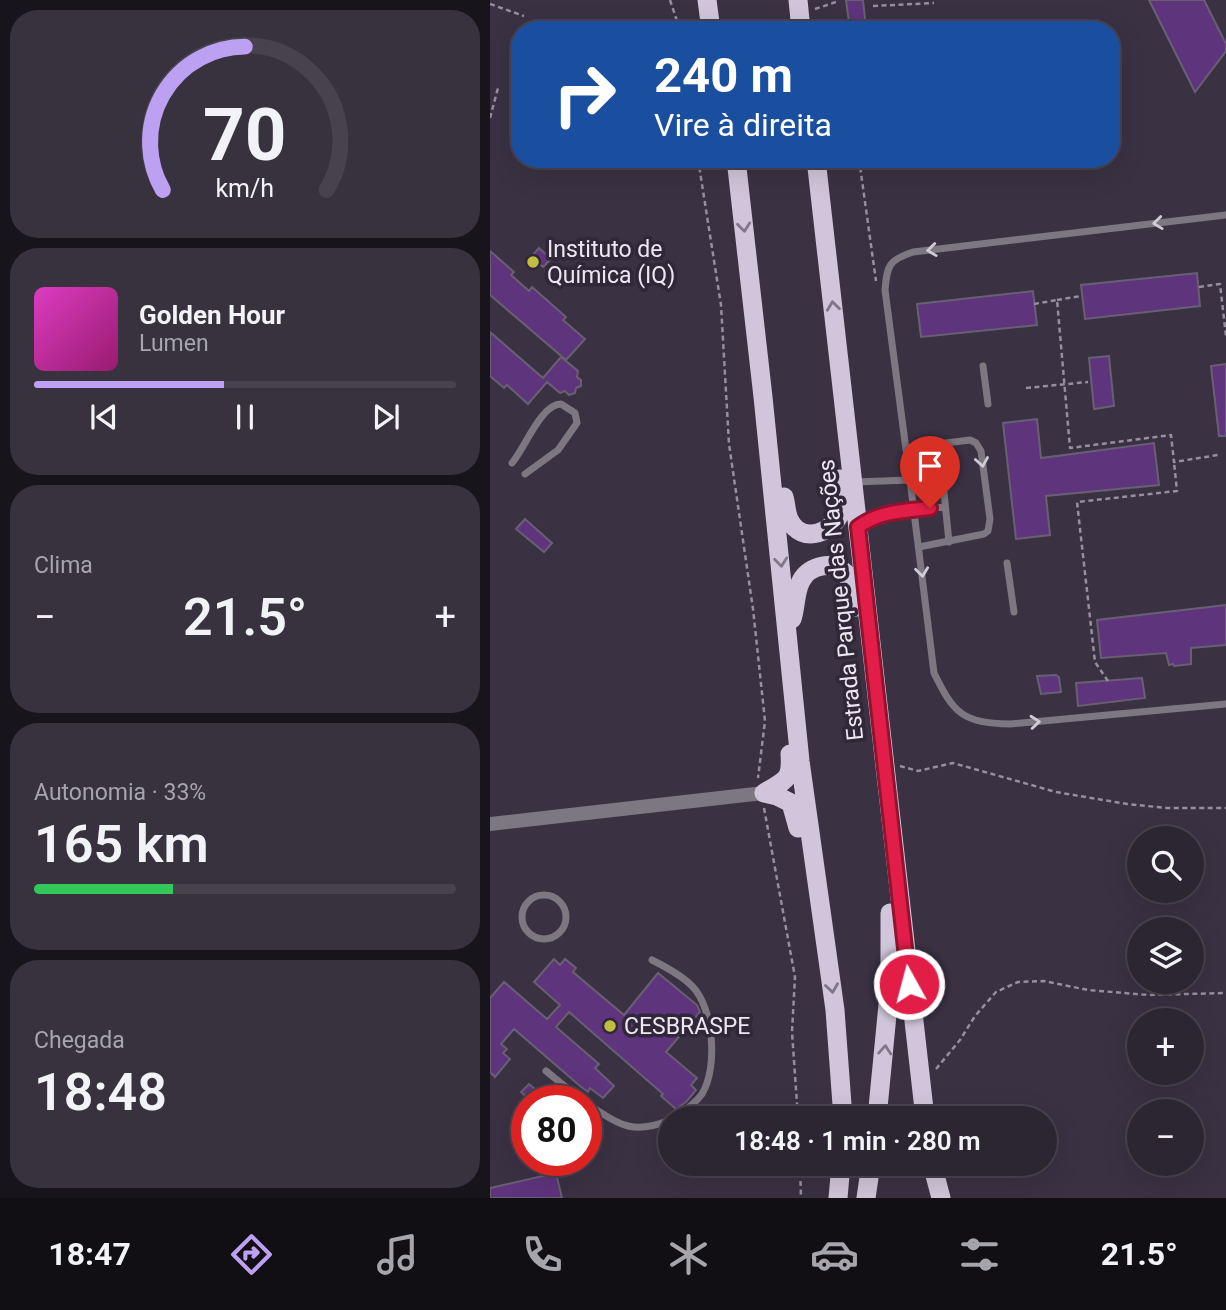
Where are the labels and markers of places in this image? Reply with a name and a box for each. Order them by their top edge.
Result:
place label: Instituto de Química (IQ) [547,236,675,289]
marker: Instituto de Química (IQ) [525,254,541,270]
pin [900,436,960,508]
place label: CESBRASPE [624,1013,750,1040]
marker: CESBRASPE [602,1018,618,1034]

